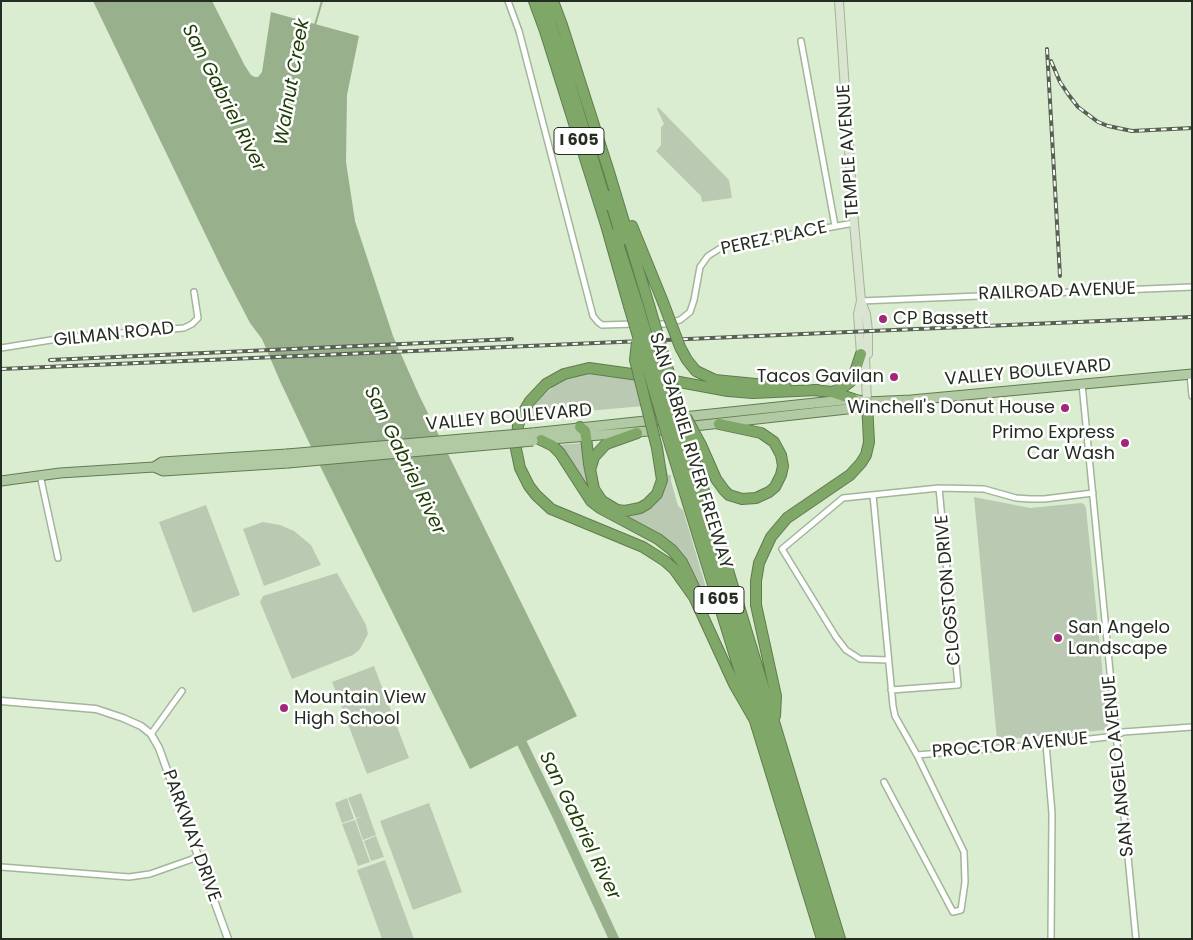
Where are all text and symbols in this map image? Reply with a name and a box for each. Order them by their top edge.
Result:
water label: Walnut Creek [271,17,315,147]
water label: San Gabriel River [176,21,270,175]
street label: TEMPLE AVENUE [834,83,864,219]
road number: I 605 [554,128,604,154]
street label: PEREZ PLACE [719,217,829,261]
street label: RAILROAD AVENUE [978,278,1136,306]
place label: CP Bassett [893,308,988,330]
marker: CP Bassett [877,313,889,325]
street label: GILMAN ROAD [53,318,175,352]
street label: SAN GABRIEL RIVER FREEWAY [644,330,736,572]
street label: VALLEY BOULEVARD [944,355,1112,391]
place label: Tacos Gavilan [757,366,884,388]
marker: Tacos Gavilan [888,371,900,383]
water label: San Gabriel River [358,383,450,539]
place label: Winchell's Donut House [847,397,1055,419]
street label: VALLEY BOULEVARD [425,400,593,436]
marker: Winchell's Donut House [1059,402,1071,414]
place label: Primo Express Car Wash [992,422,1115,464]
marker: Primo Express Car Wash [1119,437,1131,449]
street label: CLOGSTON DRIVE [932,514,966,666]
road number: I 605 [694,586,744,614]
place label: San Angelo Landscape [1068,617,1170,660]
marker: San Angelo Landscape [1052,632,1064,644]
street label: SAN ANGELO AVENUE [1099,674,1139,858]
place label: Mountain View High School [294,687,426,730]
marker: Mountain View High School [278,702,290,714]
street label: PROCTOR AVENUE [931,728,1089,764]
water label: San Gabriel River [533,748,625,904]
street label: PARKWAY DRIVE [157,767,225,905]

